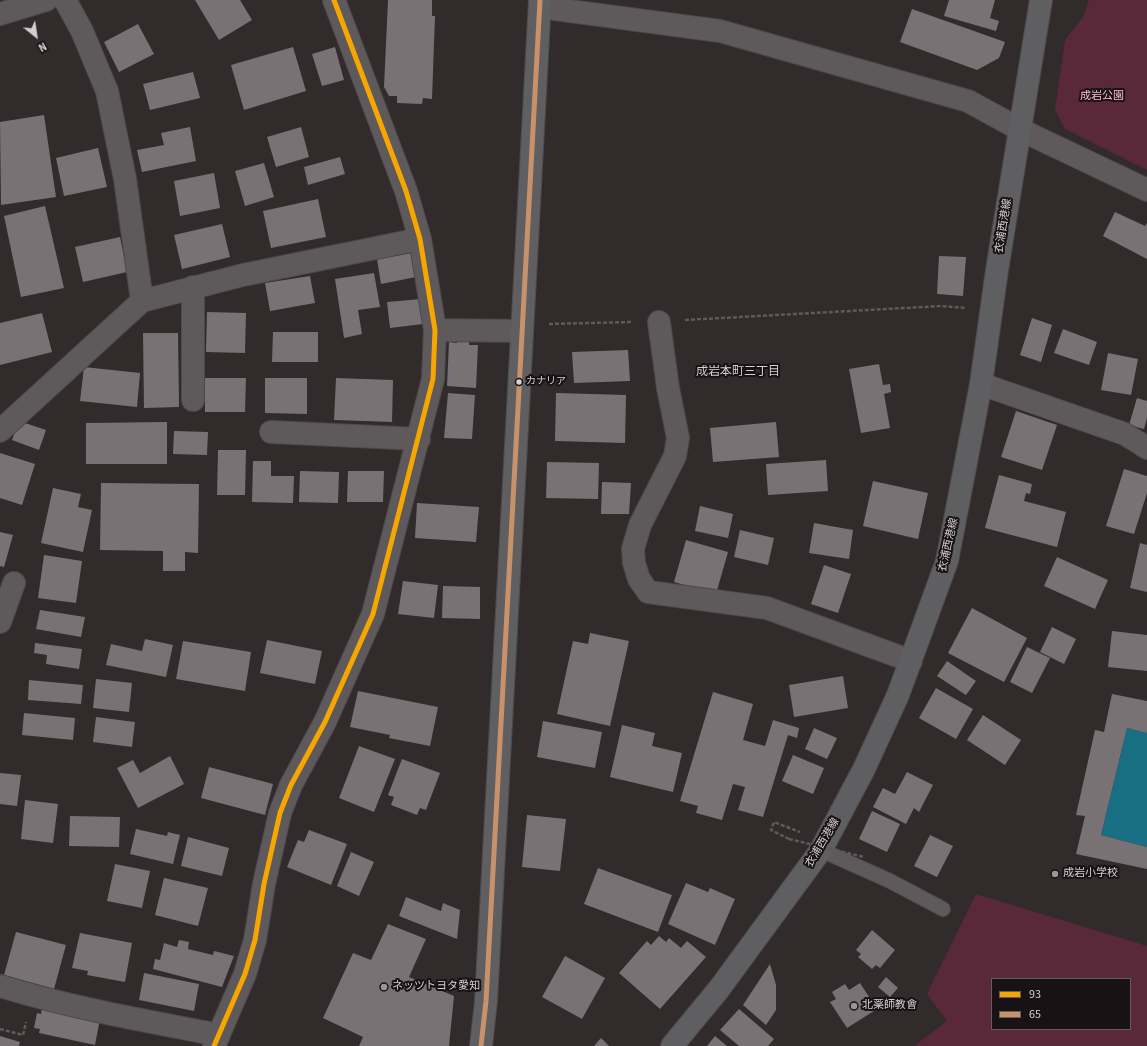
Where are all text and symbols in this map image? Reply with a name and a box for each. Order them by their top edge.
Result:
north arrow [16,16,56,56]
text: N [35,38,49,55]
park label: 成岩公園 [1080,90,1124,104]
street label: 衣浦西港線 [993,198,1015,254]
district label: 成岩本町三丁目 [696,365,780,379]
place label: カナリア [526,376,566,388]
marker: カナリア [514,377,524,387]
street label: 衣浦西港線 [936,517,962,573]
street label: 衣浦西港線 [803,816,843,870]
place label: 成岩小学校 [1063,867,1118,881]
marker: 成岩小学校 [1050,869,1060,879]
legend [991,978,1131,1030]
place label: ネッツトヨタ愛知 [392,980,480,994]
marker: ネッツトヨタ愛知 [379,982,389,992]
text: 93 [1029,986,1041,1003]
place label: 北薬師教會 [862,999,917,1013]
marker: 北薬師教會 [849,1001,859,1011]
text: 65 [1029,1006,1041,1023]

